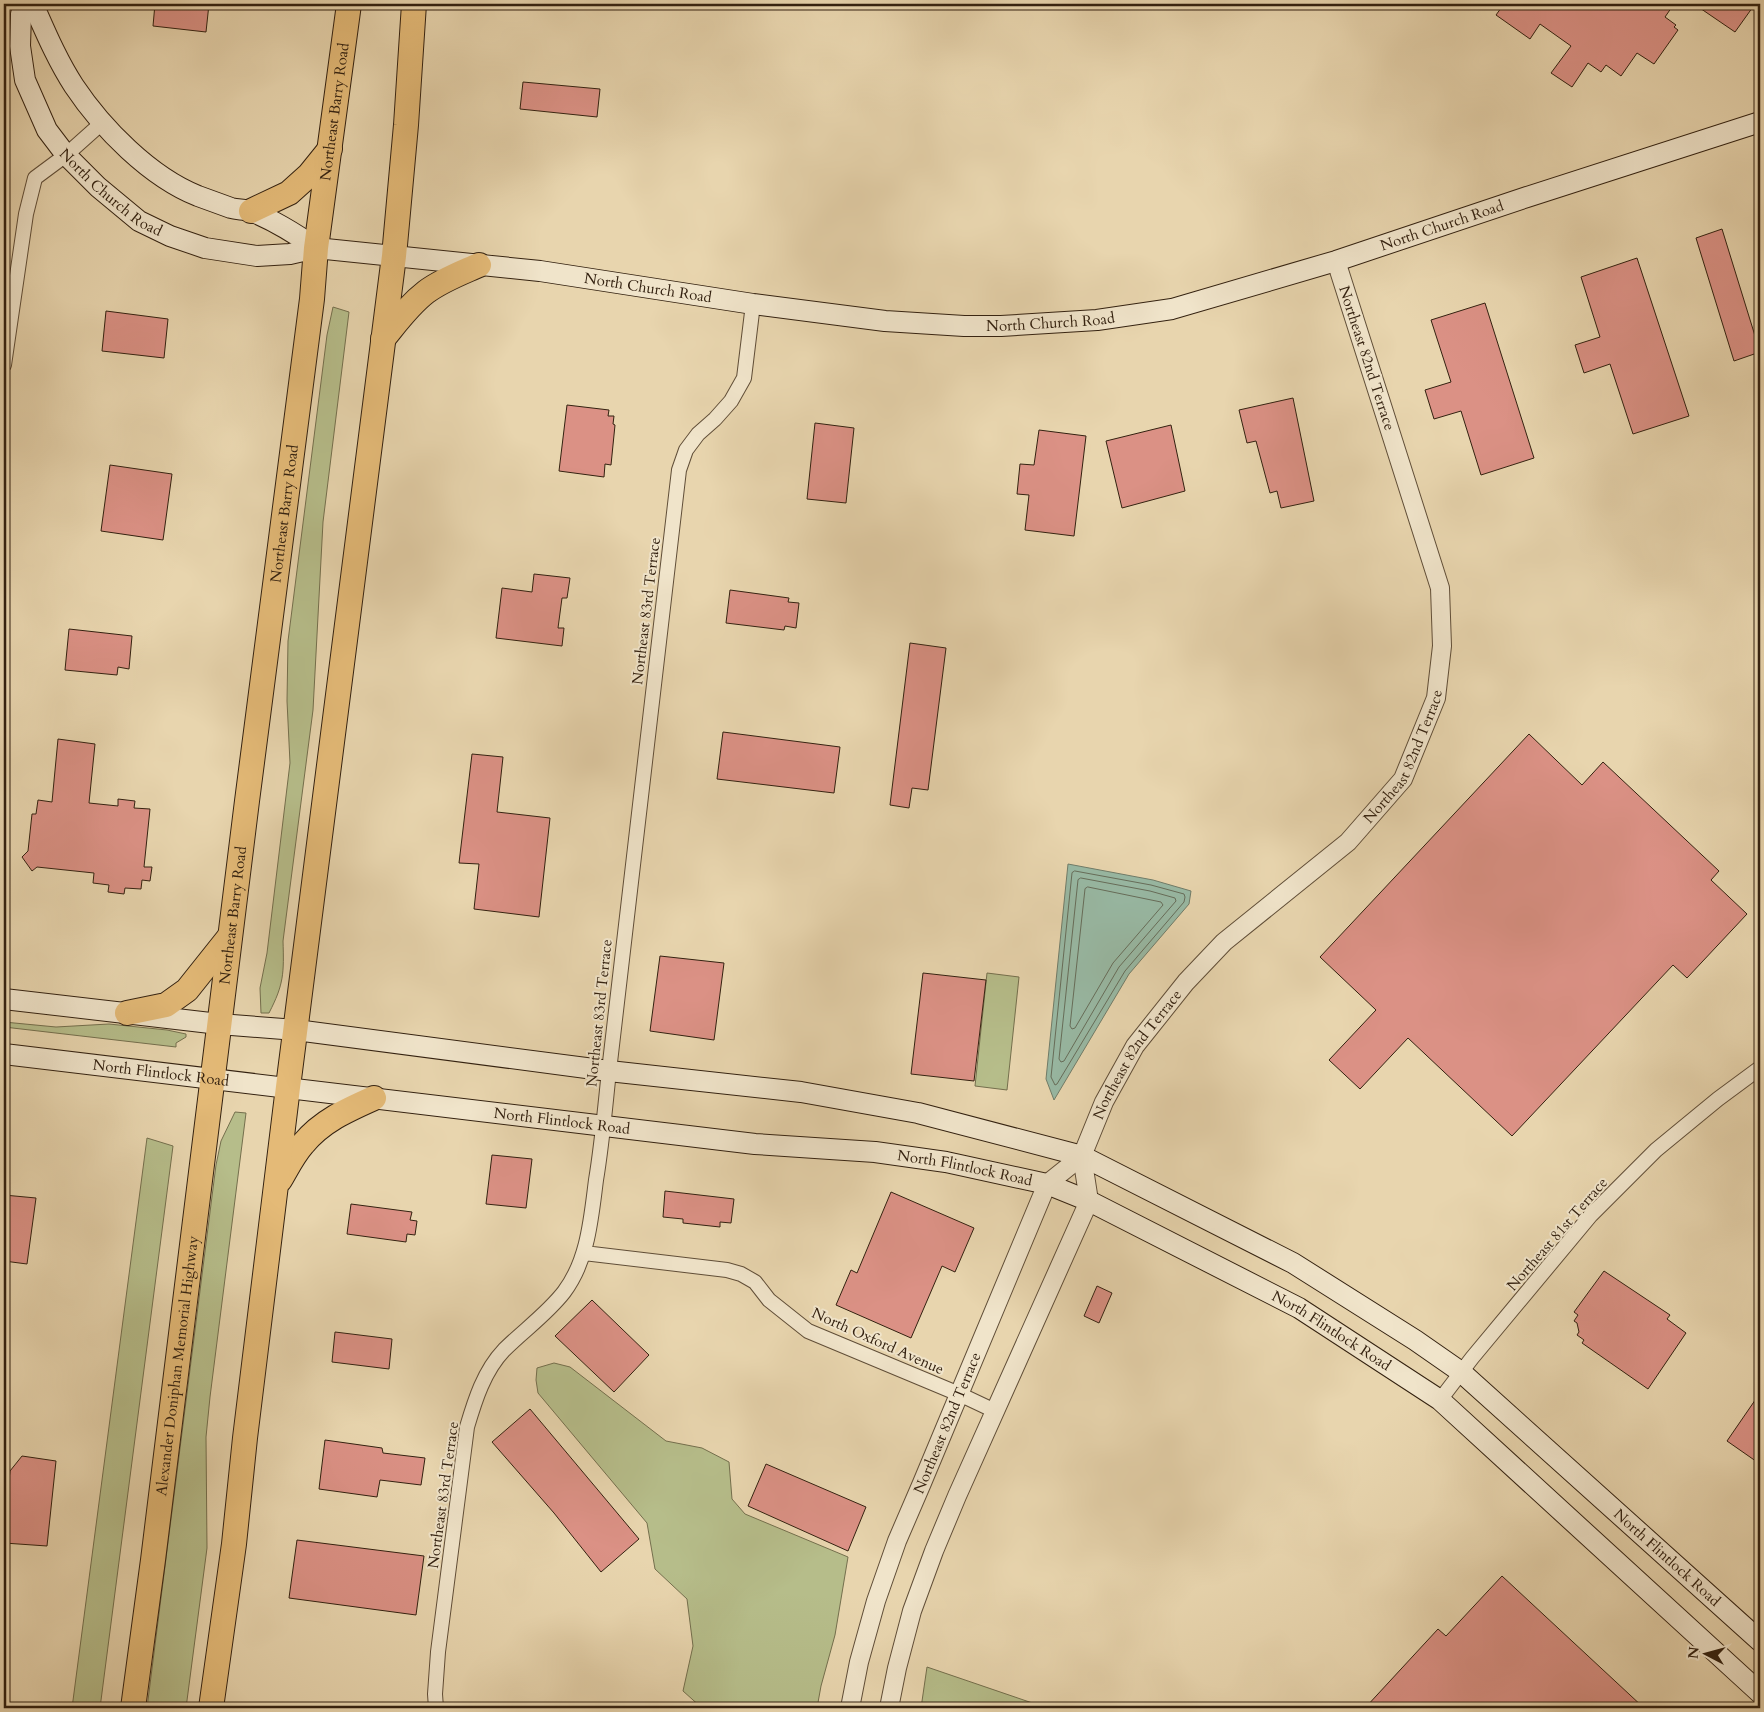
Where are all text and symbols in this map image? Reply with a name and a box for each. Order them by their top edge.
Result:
street label: Northeast Barry Road [315,41,354,182]
street label: North Church Road [55,144,166,241]
street label: North Church Road [1378,196,1506,255]
street label: North Church Road [583,268,713,307]
street label: Northeast 82nd Terrace [1334,283,1400,433]
street label: North Church Road [986,308,1116,336]
street label: Northeast Barry Road [265,443,303,584]
street label: Northeast 83rd Terrace [627,536,665,686]
street label: Northeast 82nd Terrace [1359,689,1447,828]
street label: Northeast Barry Road [214,845,251,986]
street label: Northeast 83rd Terrace [581,938,617,1088]
street label: Northeast 82nd Terrace [1088,985,1186,1122]
street label: North Flintlock Road [92,1055,230,1091]
street label: North Flintlock Road [493,1103,631,1139]
street label: North Flintlock Road [896,1145,1034,1191]
street label: Northeast 81st Terrace [1502,1173,1612,1295]
street label: Alexander Doniphan Memorial Highway [151,1234,203,1497]
street label: North Flintlock Road [1268,1286,1395,1375]
street label: North Oxford Avenue [809,1303,947,1379]
street label: Northeast 82nd Terrace [909,1349,986,1497]
street label: Northeast 83rd Terrace [423,1420,463,1570]
street label: North Flintlock Road [1609,1504,1725,1611]
north arrow [1682,1630,1732,1680]
text: N [1683,1646,1704,1660]

